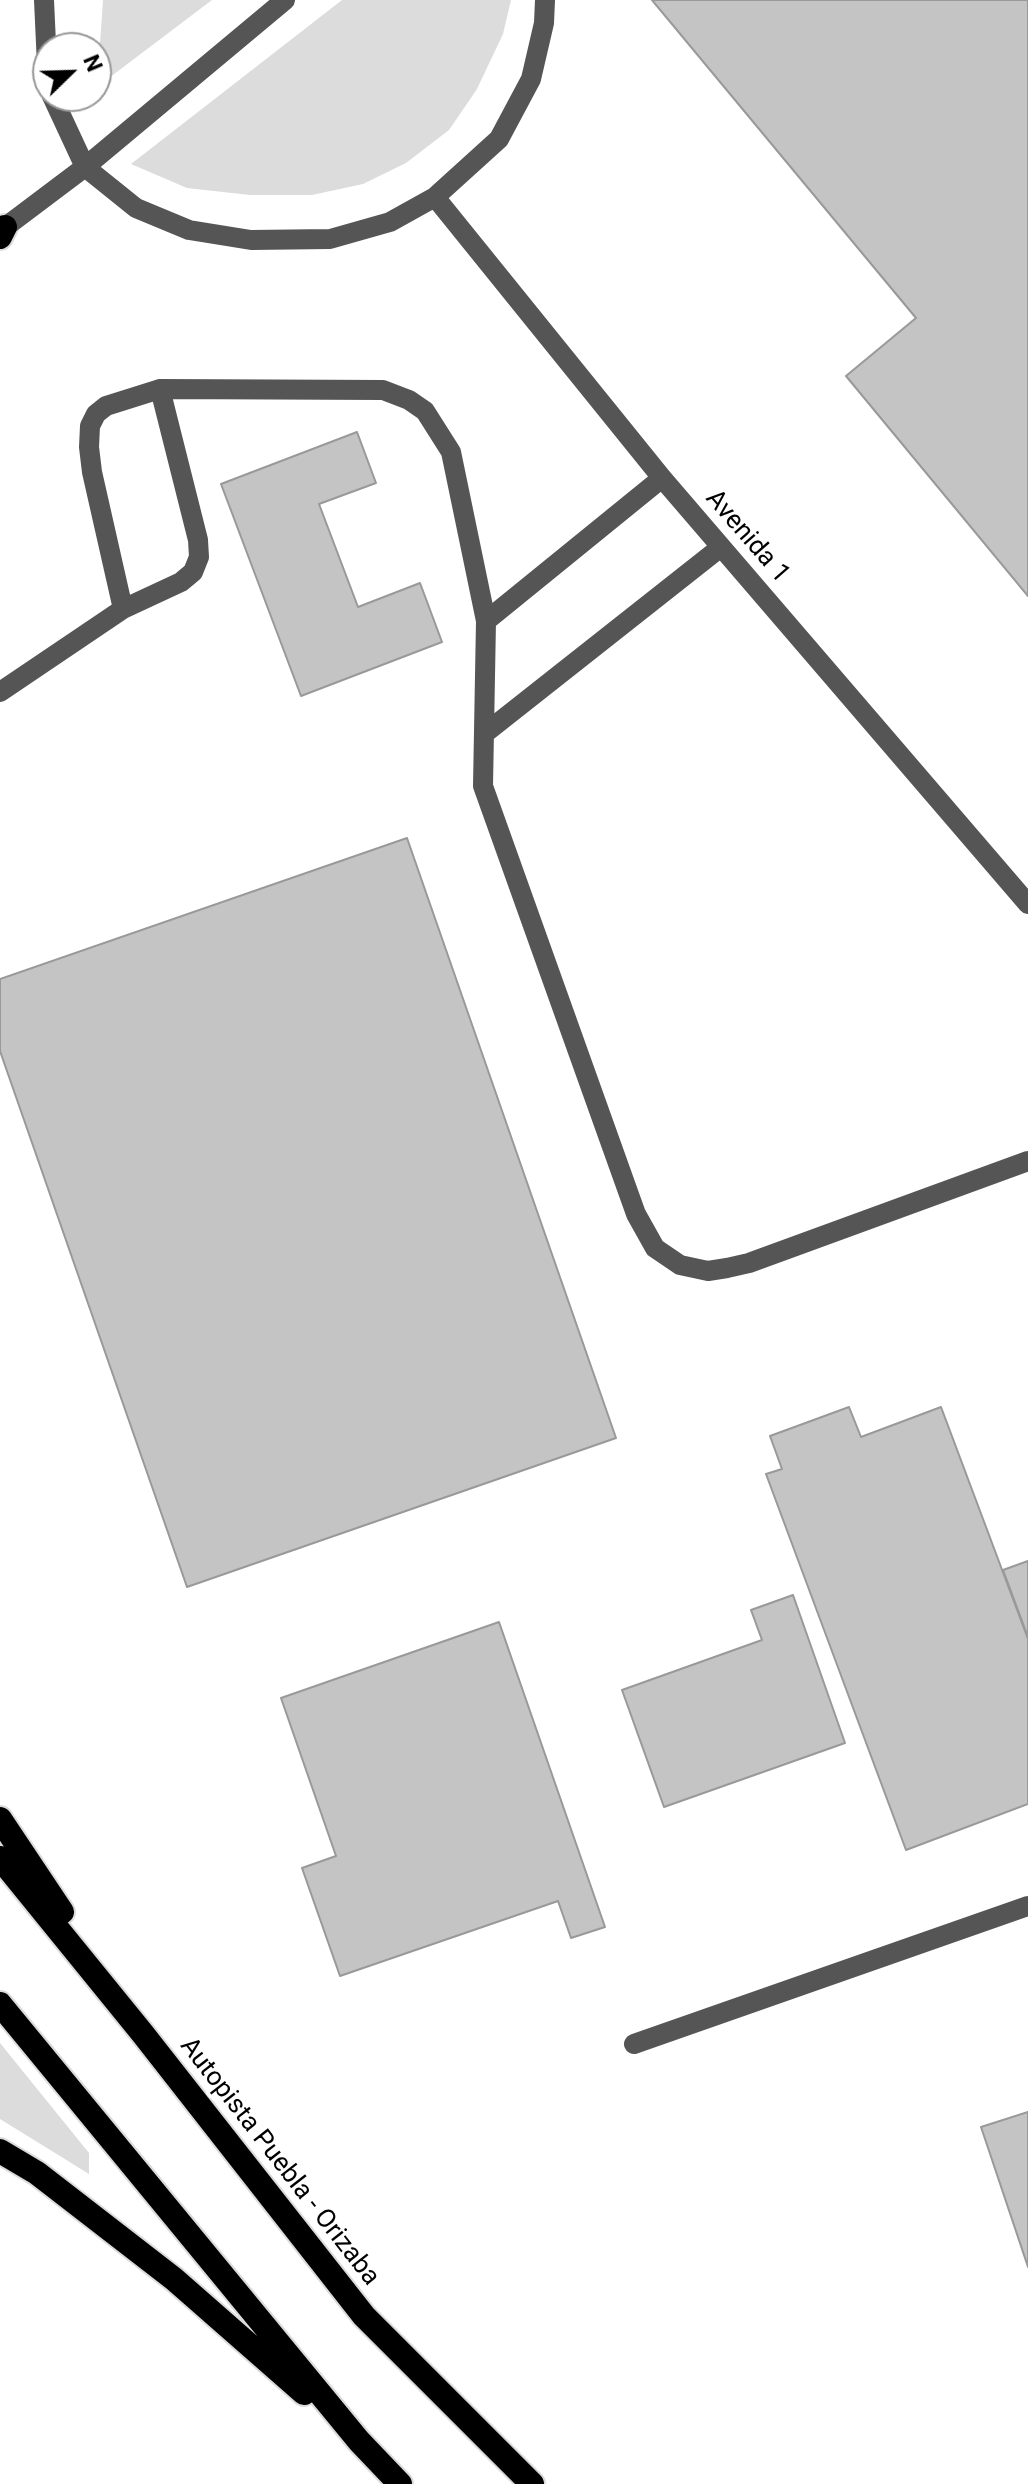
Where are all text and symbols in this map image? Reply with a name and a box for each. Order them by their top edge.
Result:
north arrow [32,32,112,112]
text: N [78,51,107,75]
street label: Avenida 1 [698,484,796,590]
street label: Autopista Puebla - Orizaba [172,2032,386,2292]

